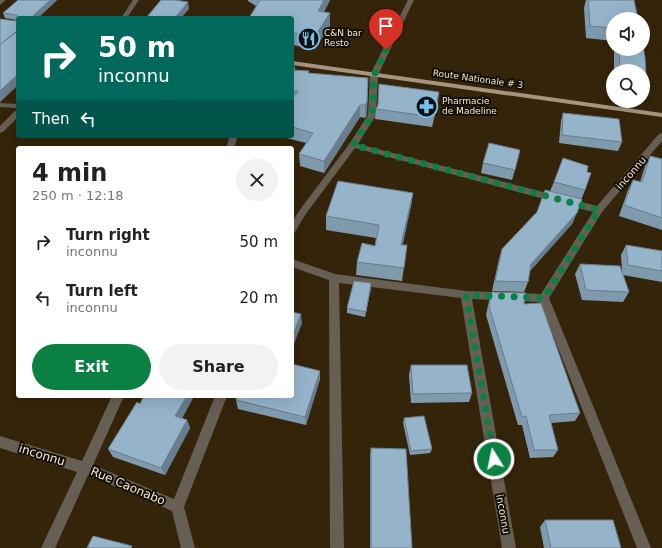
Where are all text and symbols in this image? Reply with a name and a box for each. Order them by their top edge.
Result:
pin [369,9,403,50]
map controls [606,12,650,108]
button: sound [606,12,650,56]
icon: arrive [375,15,397,37]
restaurant icon: C&N bar Resto [296,25,322,51]
place label: C&N bar Resto [324,28,362,48]
text: 50 m [98,31,176,64]
icon: right [32,32,84,84]
button: search [606,64,650,108]
text: inconnu [98,65,170,86]
street label: Route Nationale # 3 [432,68,524,90]
pharmacy icon: Pharmacie de Madeline [413,93,439,119]
place label: Pharmacie de Madeline [442,96,497,116]
icon: left [77,108,99,130]
text: Then [32,110,69,128]
street label: inconnu [614,154,648,192]
text: 4 min [32,159,107,187]
button: close [236,159,278,201]
text: 250 m · 12:18 [32,188,123,203]
text: Turn right [66,226,150,244]
icon: right [32,231,54,253]
text: 50 m [240,233,278,251]
text: inconnu [66,244,118,259]
text: Turn left [66,282,138,300]
icon: left [32,287,54,309]
text: 20 m [240,289,278,307]
text: inconnu [66,300,118,315]
button: Exit [32,344,151,390]
button: Share [159,344,278,390]
position arrow [473,438,515,480]
street label: inconnu [17,441,67,469]
street label: Rue Caonabo [89,464,167,508]
street label: inconnu [494,493,512,535]

